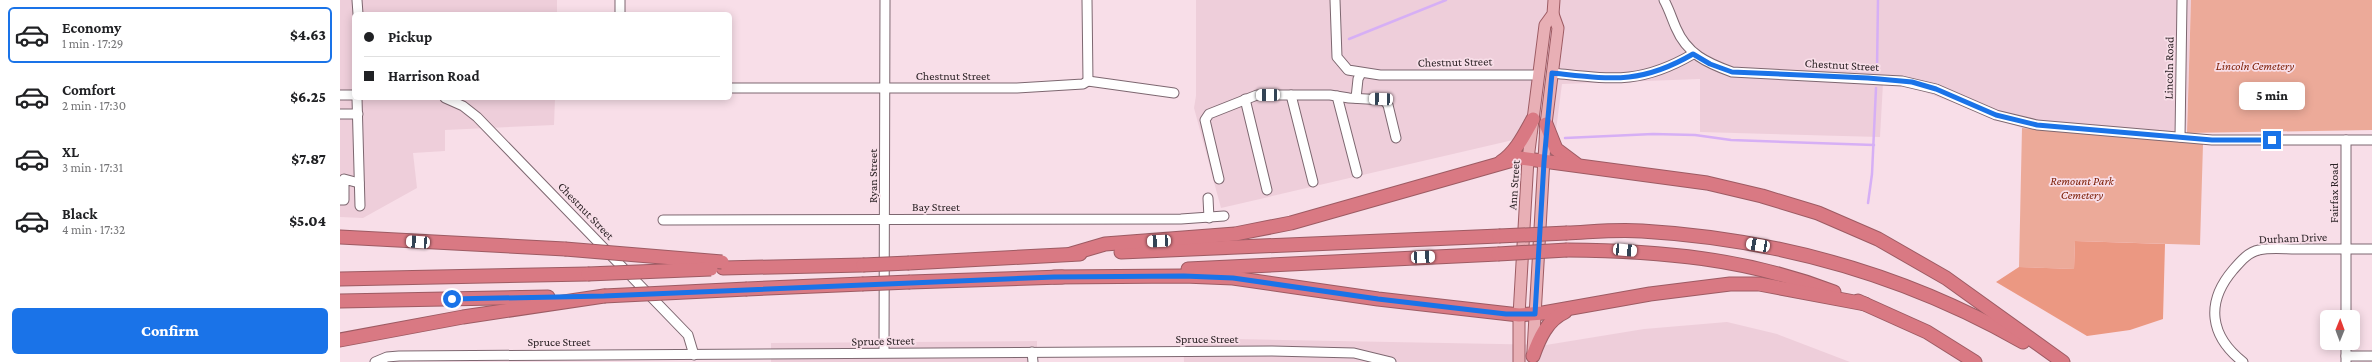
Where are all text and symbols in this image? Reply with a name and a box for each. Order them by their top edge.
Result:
icon: car [14,17,50,53]
text: Economy [62,20,121,36]
text: $4.63 [290,27,326,43]
text: Pickup [388,29,432,45]
text: 1 min · 17:29 [62,36,123,51]
street label: Lincoln Road [2161,36,2177,99]
street label: Chestnut Street [1418,54,1493,70]
street label: Chestnut Street [1804,56,1881,74]
park label: Lincoln Cemetery [2216,59,2294,73]
text: Harrison Road [388,68,480,84]
street label: Chestnut Street [916,69,991,83]
icon: car [14,79,50,115]
text: Comfort [62,82,116,98]
callout: 5 min [2239,82,2305,110]
text: 5 min [2256,88,2288,103]
text: $6.25 [290,89,326,105]
car [1256,89,1280,101]
car [1369,93,1393,105]
text: 2 min · 17:30 [62,98,126,113]
route end [2263,131,2281,149]
icon: car [14,141,50,177]
text: XL [62,144,79,160]
street label: Ryan Street [866,148,880,203]
text: $7.87 [291,151,326,167]
street label: Ann Street [1505,159,1523,210]
text: 3 min · 17:31 [62,160,123,175]
street label: Fairfax Road [2327,162,2341,223]
park label: Remount Park Cemetery [2050,174,2115,202]
street label: Chestnut Street [555,179,618,243]
street label: Bay Street [912,200,961,214]
icon: car [14,203,50,239]
text: Black [62,206,97,222]
text: $5.04 [289,213,326,229]
text: 4 min · 17:32 [62,222,125,237]
street label: Durham Drive [2259,230,2327,246]
car [1147,234,1171,248]
car [406,235,430,249]
car [1745,237,1771,253]
car [1613,243,1637,257]
car [1411,250,1435,264]
route start [443,290,461,308]
button: Confirm [12,308,328,354]
north arrow [2320,310,2360,350]
map controls [2320,310,2360,350]
street label: Spruce Street [1175,332,1240,346]
street label: Spruce Street [851,333,916,349]
street label: Spruce Street [527,335,592,349]

